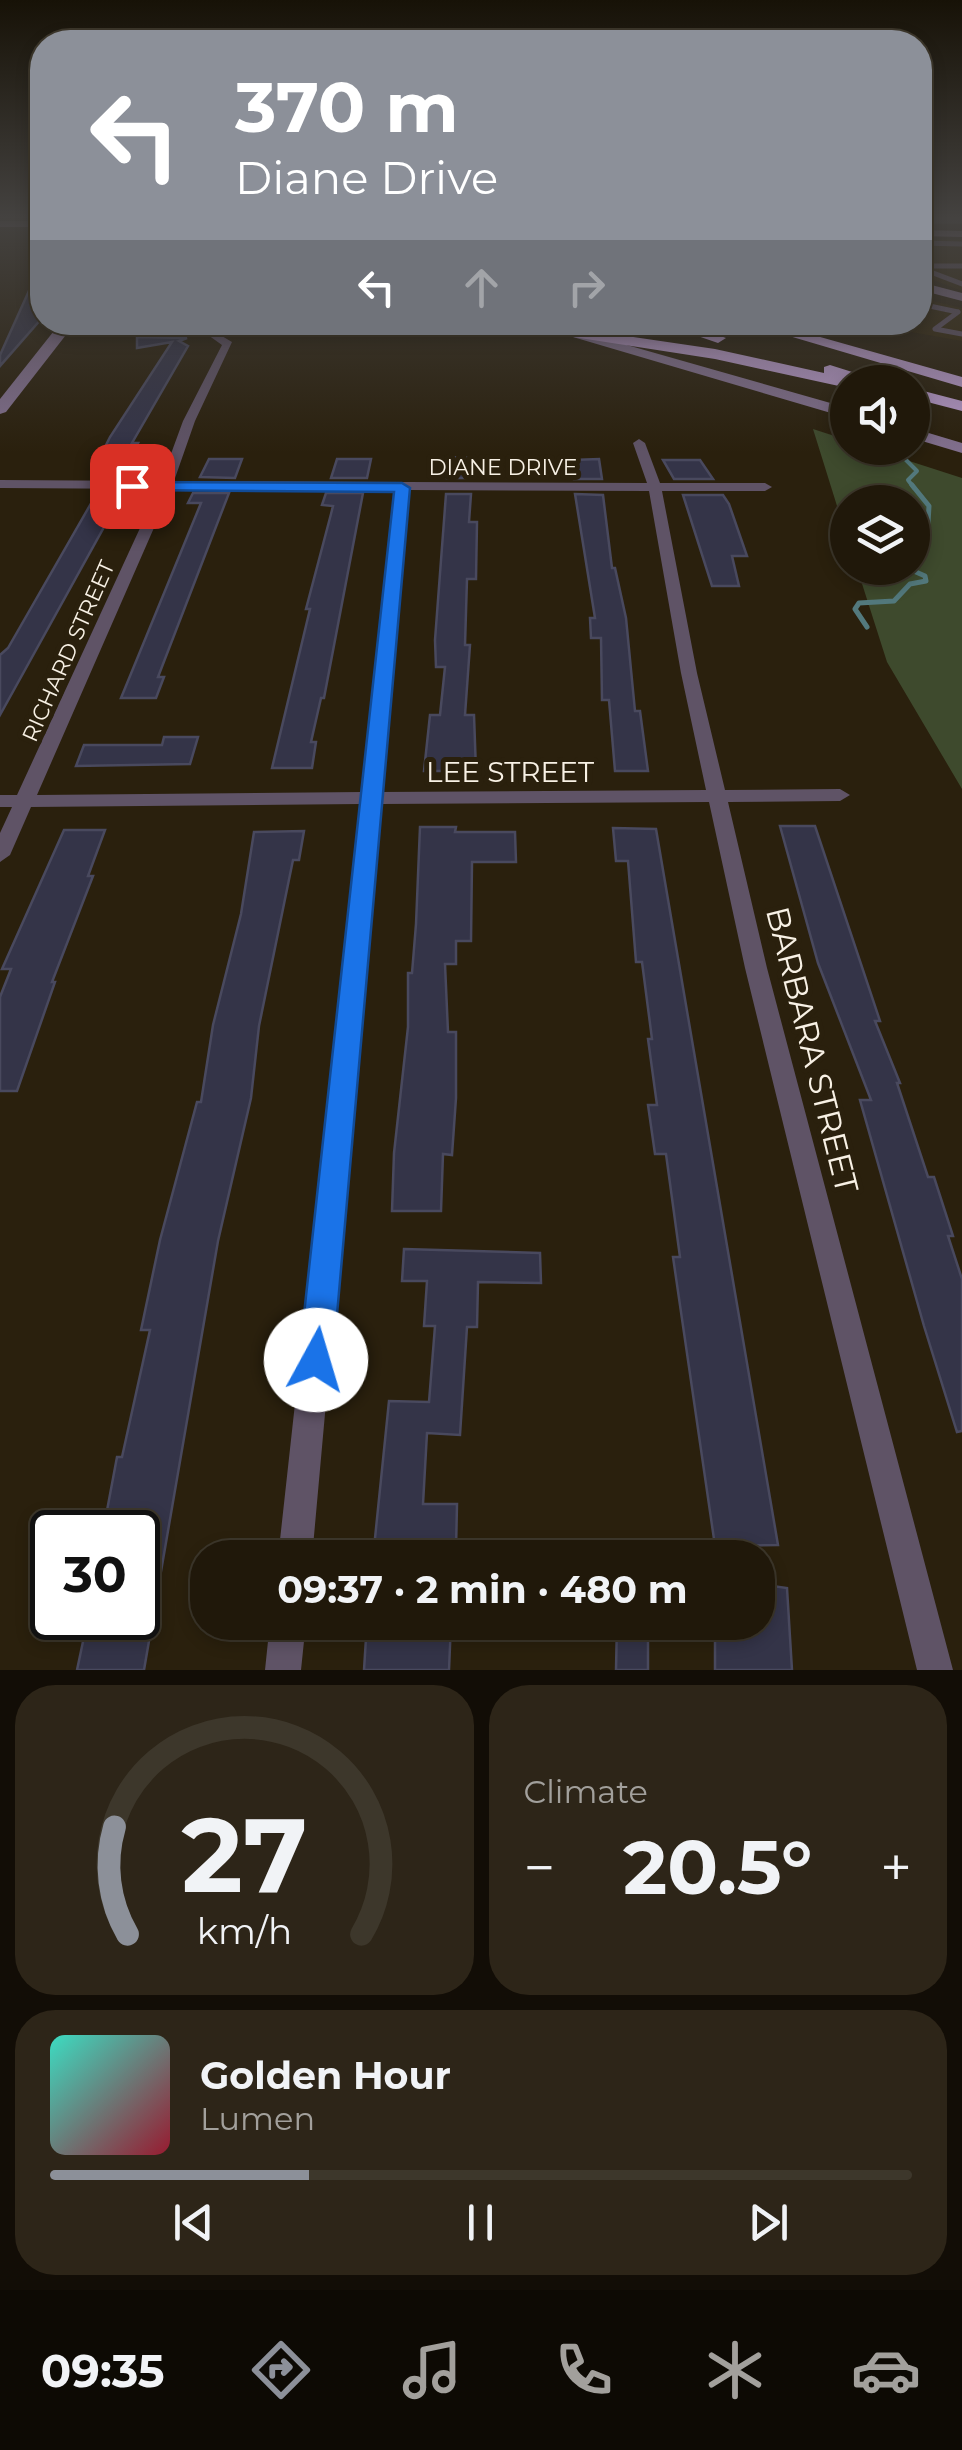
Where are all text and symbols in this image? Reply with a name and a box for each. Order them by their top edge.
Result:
text: 370 m [235,64,459,150]
icon: left [70,70,200,200]
text: Diane Drive [235,150,498,205]
icon: left [349,260,404,315]
icon: ahead [454,260,509,315]
icon: right [559,260,614,315]
map controls [830,365,930,585]
button: sound [830,365,930,465]
pin [90,444,175,529]
street label: DIANE DRIVE [428,454,578,481]
icon: arrive [105,459,160,514]
button: layers [830,485,930,585]
street label: RICHARD STREET [16,556,121,746]
street label: LEE STREET [426,755,594,789]
street label: BARBARA STREET [758,903,867,1198]
position arrow [264,1308,368,1412]
speed limit sign: 30 [30,1510,160,1640]
text: 09:37 · 2 min · 480 m [277,1566,688,1613]
text: Climate [524,1772,648,1811]
text: 27 [181,1791,307,1918]
text: 20.5° [623,1821,812,1913]
text: − [524,1834,555,1901]
text: + [880,1834,912,1901]
text: km/h [197,1909,292,1953]
text: Golden Hour [200,2052,451,2099]
text: Lumen [200,2099,315,2138]
icon: previous [166,2195,221,2250]
icon: pause [453,2195,508,2250]
icon: next [741,2195,796,2250]
icon: directions [246,2335,316,2405]
icon: music [397,2335,467,2405]
icon: phone [549,2335,619,2405]
icon: climate [700,2335,770,2405]
icon: car [851,2335,921,2405]
text: 09:35 [41,2343,165,2398]

